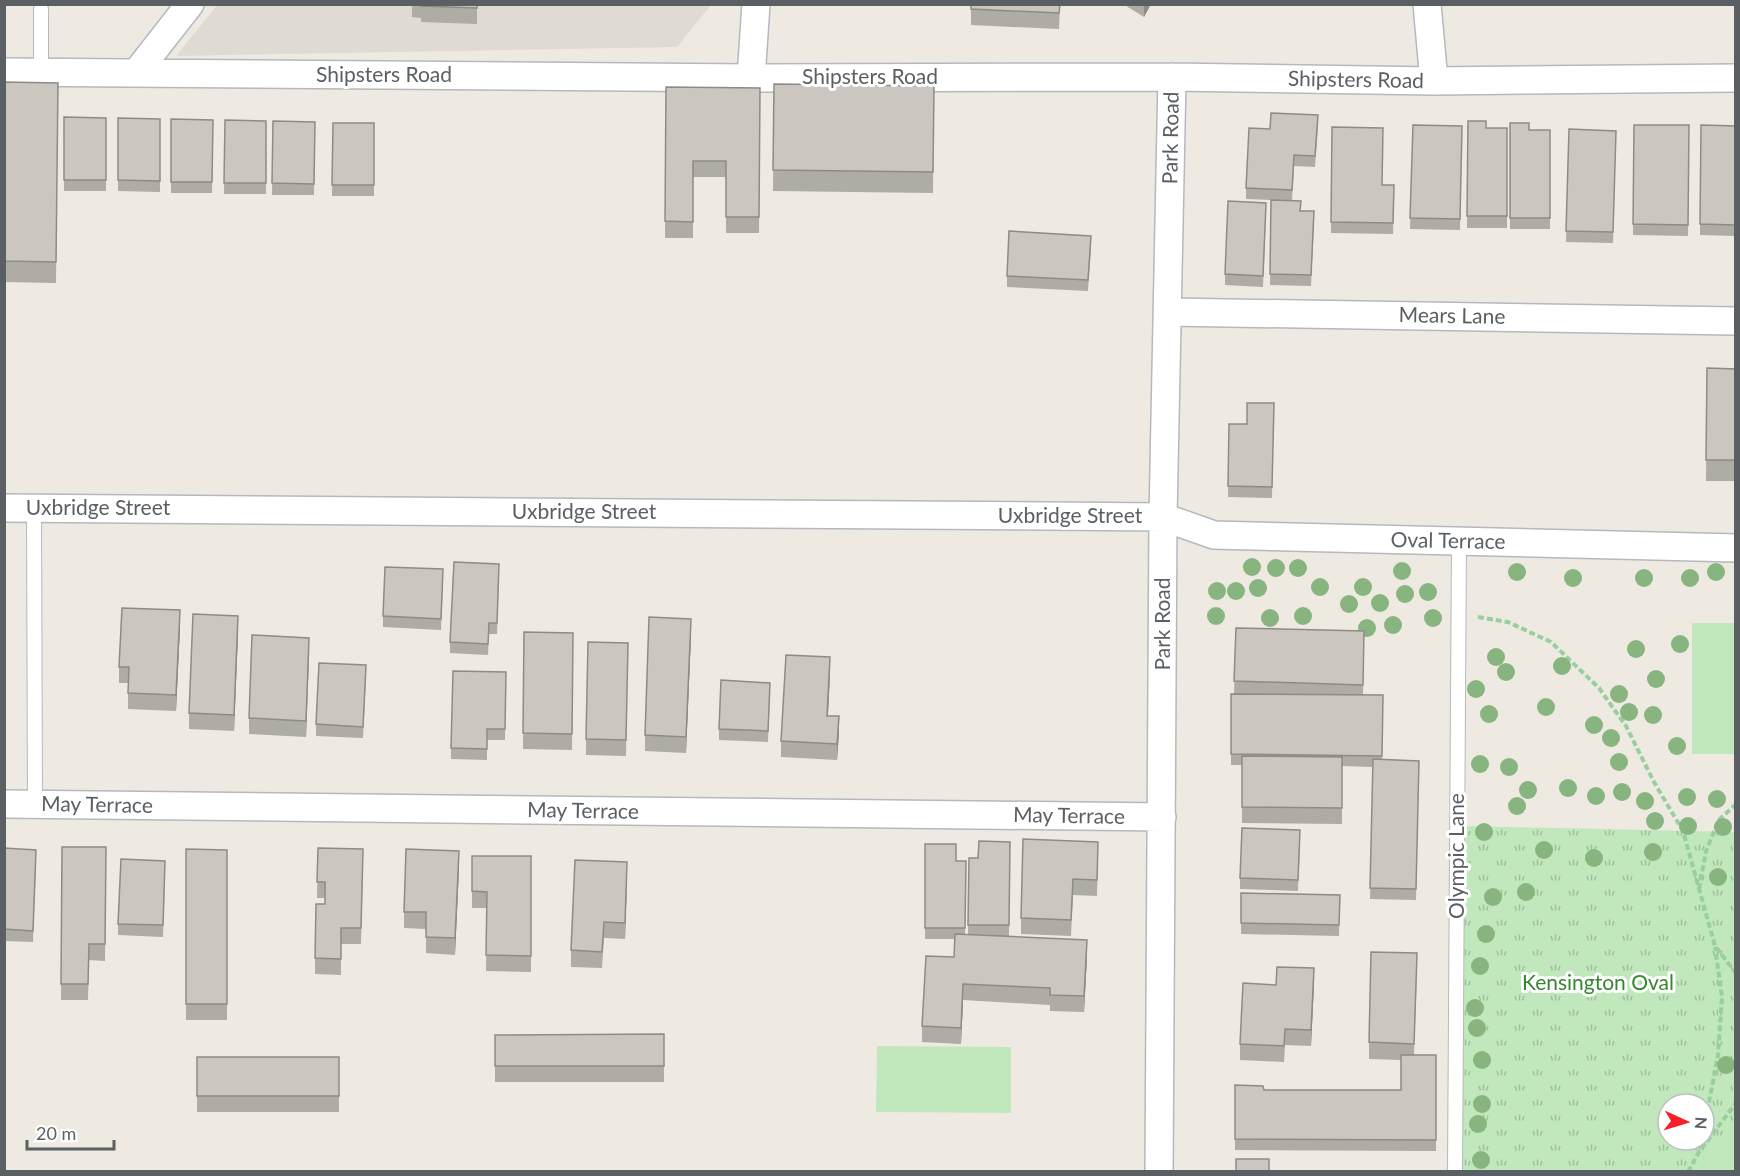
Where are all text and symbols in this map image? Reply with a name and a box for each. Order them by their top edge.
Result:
street label: Shipsters Road [316,61,452,86]
street label: Shipsters Road [802,63,938,88]
street label: Shipsters Road [1288,65,1424,92]
street label: Park Road [1156,91,1183,185]
street label: Mears Lane [1398,301,1506,328]
street label: Uxbridge Street [26,494,171,519]
street label: Uxbridge Street [512,498,657,523]
street label: Uxbridge Street [998,502,1143,527]
street label: Oval Terrace [1390,526,1506,553]
street label: Park Road [1149,578,1174,670]
street label: May Terrace [41,790,153,817]
street label: Olympic Lane [1443,793,1468,919]
street label: May Terrace [527,796,639,823]
street label: May Terrace [1013,801,1125,828]
park label: Kensington Oval [1522,969,1674,994]
north arrow [1656,1092,1716,1152]
scale bar [27,1113,114,1151]
text: N [1692,1116,1711,1130]
text: 20 m [36,1122,76,1144]

